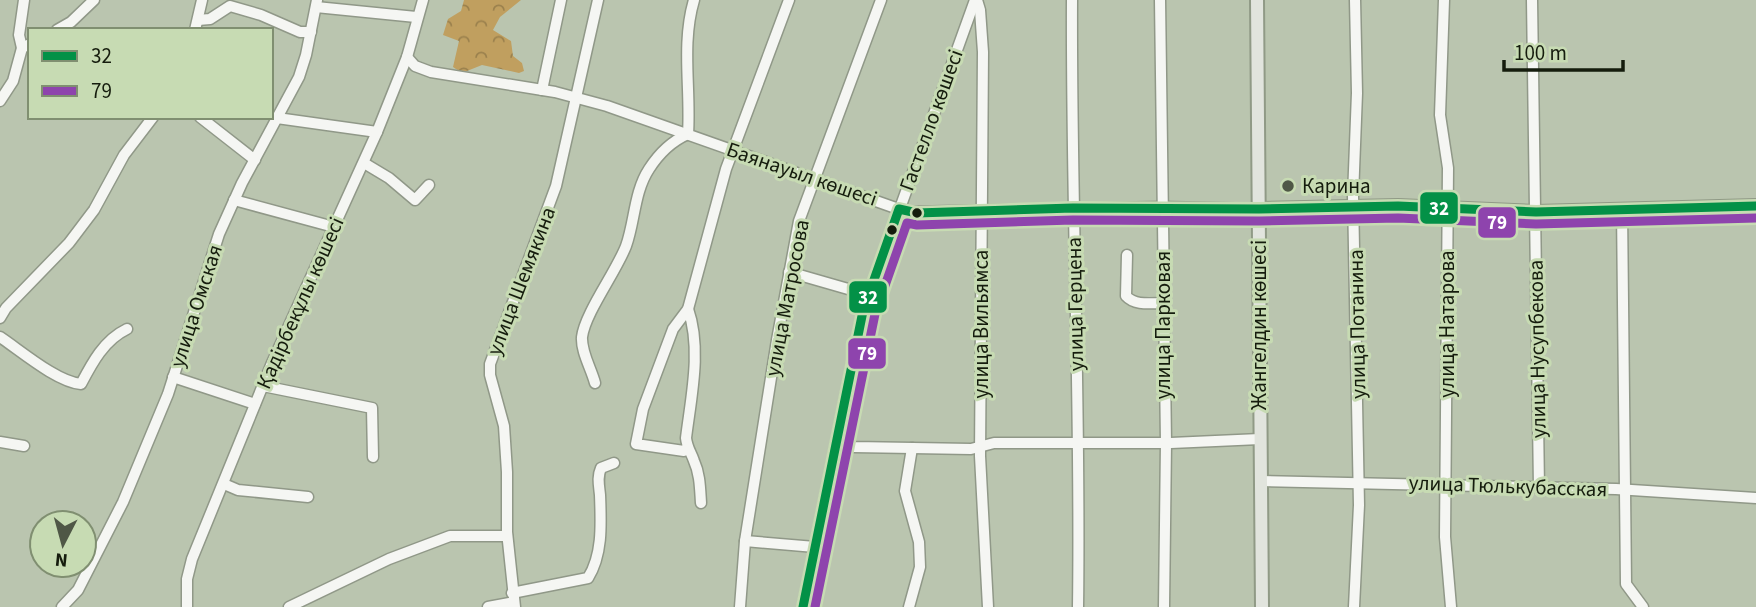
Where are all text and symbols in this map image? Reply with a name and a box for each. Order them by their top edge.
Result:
legend [28,28,273,119]
scale bar [1504,28,1623,72]
text: 100 m [1514,38,1567,68]
text: 32 [91,41,112,71]
street label: Гастелло көшесі [892,45,970,195]
text: 79 [91,76,112,106]
street label: Баянауыл көшесі [723,134,881,214]
place label: Карина [1302,171,1371,201]
marker: Карина [1280,178,1296,194]
line badge: 32 [1419,191,1459,225]
text: 32 [1429,196,1449,223]
street label: улица Шемякина [479,202,563,360]
unlabelled marker [910,206,924,220]
line badge: 79 [1477,206,1517,239]
text: 79 [1487,210,1507,237]
street label: Қадірбекұлы көшесі [249,212,351,394]
street label: улица Матросова [757,217,817,379]
unlabelled marker [885,223,899,237]
street label: улица Герцена [1059,237,1091,371]
street label: Жангелдин көшесі [1244,240,1274,410]
street label: улица Омская [162,241,230,371]
street label: улица Потанина [1341,249,1373,399]
street label: улица Вильямса [966,250,996,398]
street label: улица Натарова [1432,250,1462,398]
street label: улица Парковая [1148,251,1178,399]
street label: улица Нусупбекова [1520,260,1554,438]
line badge: 32 [848,280,888,314]
text: 32 [858,285,878,312]
line badge: 79 [847,337,887,370]
text: 79 [857,341,877,368]
street label: улица Тюлькубасская [1408,468,1608,504]
north arrow [28,509,98,579]
text: N [54,545,69,574]

